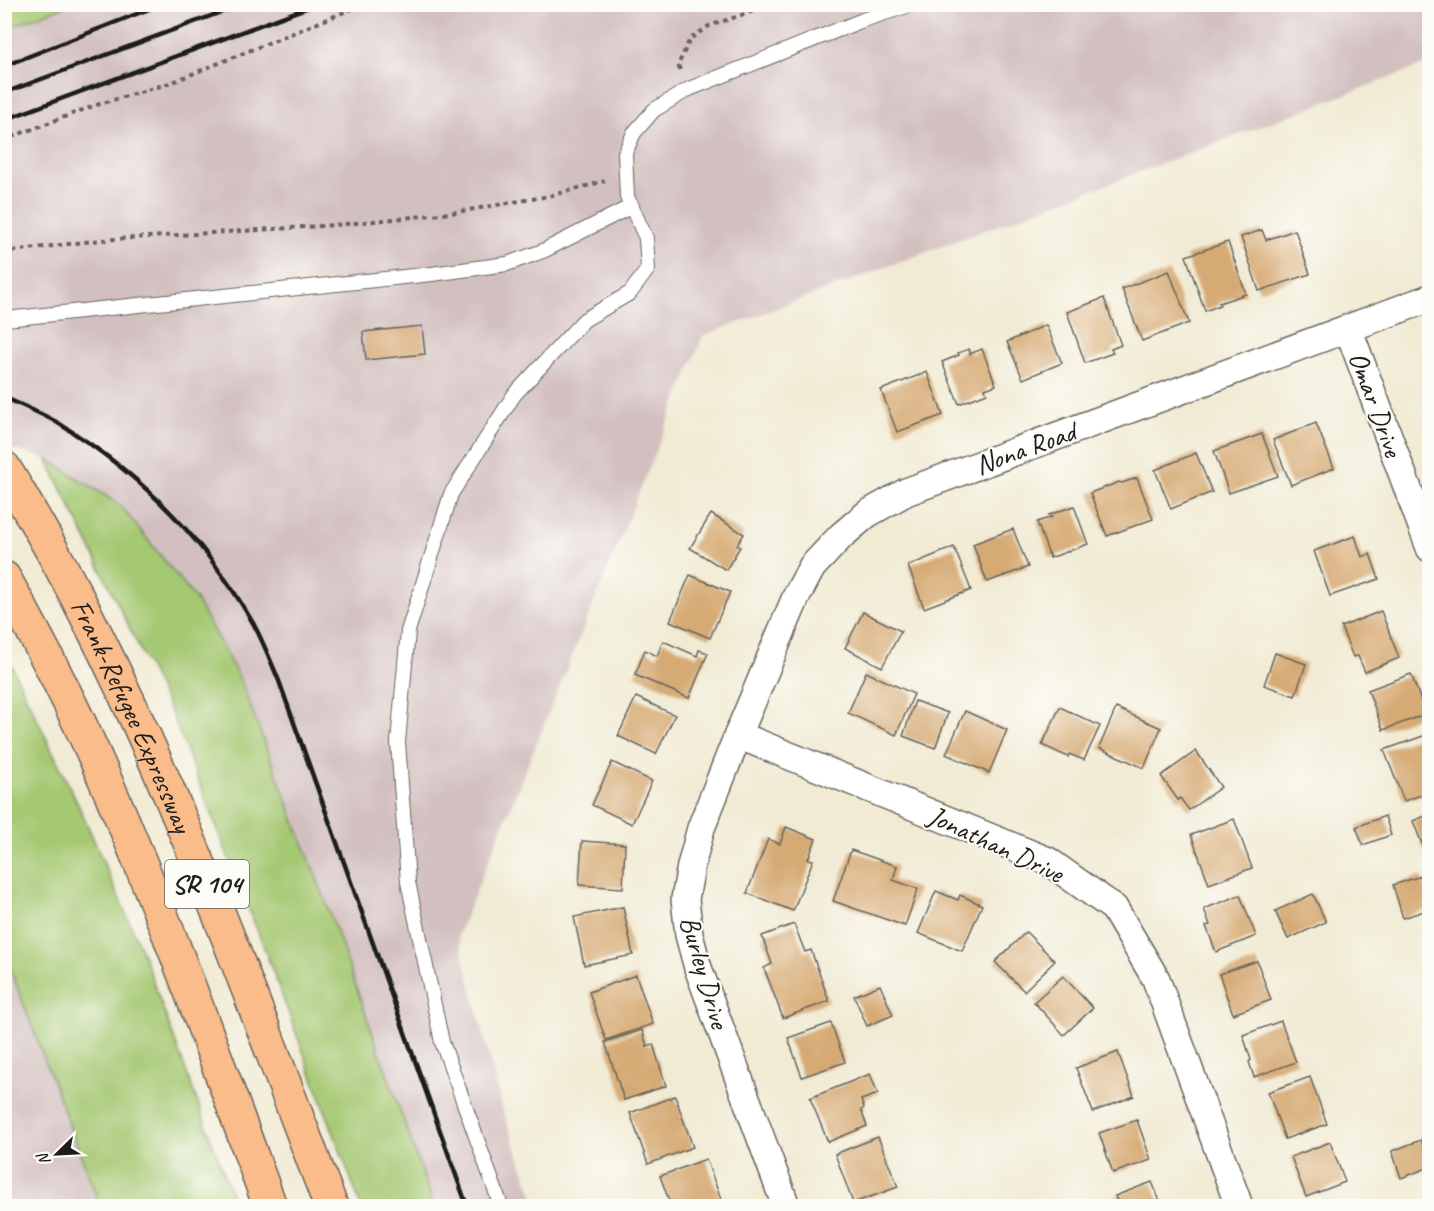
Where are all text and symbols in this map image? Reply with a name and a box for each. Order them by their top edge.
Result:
street label: Omar Drive [1341,347,1412,463]
street label: Nona Road [970,412,1084,482]
street label: Frank-Refugee Expressway [63,593,202,839]
street label: Jonathan Drive [921,797,1071,891]
road number: SR 104 [165,860,249,908]
street label: Burley Drive [672,912,738,1034]
north arrow [27,1124,87,1184]
text: N [32,1148,55,1168]

